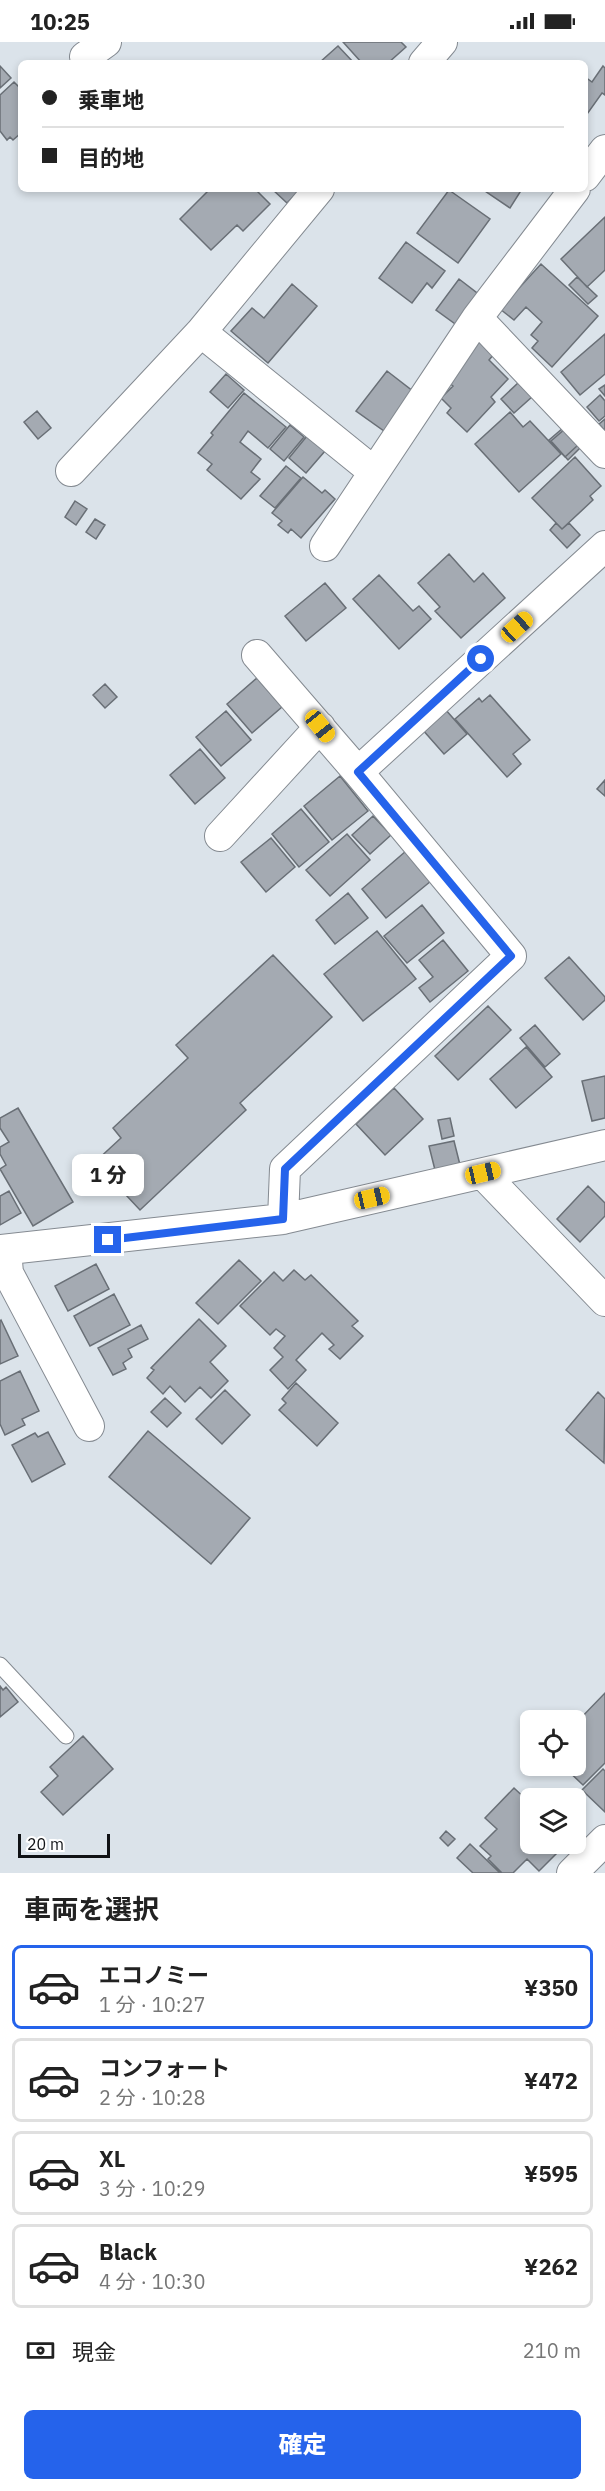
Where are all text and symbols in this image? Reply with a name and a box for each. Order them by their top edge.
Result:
text: 10:25 [30,7,90,36]
text: 乗車地 [78,85,144,114]
text: 目的地 [78,143,144,172]
car [498,608,536,646]
route start [467,645,494,672]
car [302,706,338,746]
callout: 1 分 [72,1153,144,1195]
car [463,1160,503,1186]
text: 1 分 [90,1161,126,1188]
car [352,1185,392,1211]
route end [94,1226,121,1253]
map controls [520,1710,586,1854]
button: locate [520,1710,586,1776]
button: layers [520,1788,586,1854]
scale bar [18,1831,110,1858]
text: 20 m [27,1834,64,1854]
text: 車両を選択 [24,1891,159,1926]
icon: car [27,1960,81,2014]
text: エコノミー [99,1960,209,1989]
text: ¥350 [524,1973,578,2002]
text: 1 分 · 10:27 [99,1991,206,2018]
icon: car [27,2053,81,2107]
text: コンフォート [99,2053,230,2082]
text: ¥472 [524,2066,578,2095]
text: 2 分 · 10:28 [99,2084,206,2111]
text: XL [99,2144,125,2173]
icon: car [27,2146,81,2200]
text: ¥595 [524,2159,578,2188]
text: 3 分 · 10:29 [99,2175,206,2202]
text: Black [99,2237,157,2266]
icon: car [27,2239,81,2293]
text: ¥262 [524,2252,578,2281]
text: 4 分 · 10:30 [99,2268,206,2295]
icon: cash [24,2334,57,2367]
text: 現金 [72,2337,116,2366]
text: 210 m [523,2337,581,2364]
button: 確定 [24,2410,581,2479]

